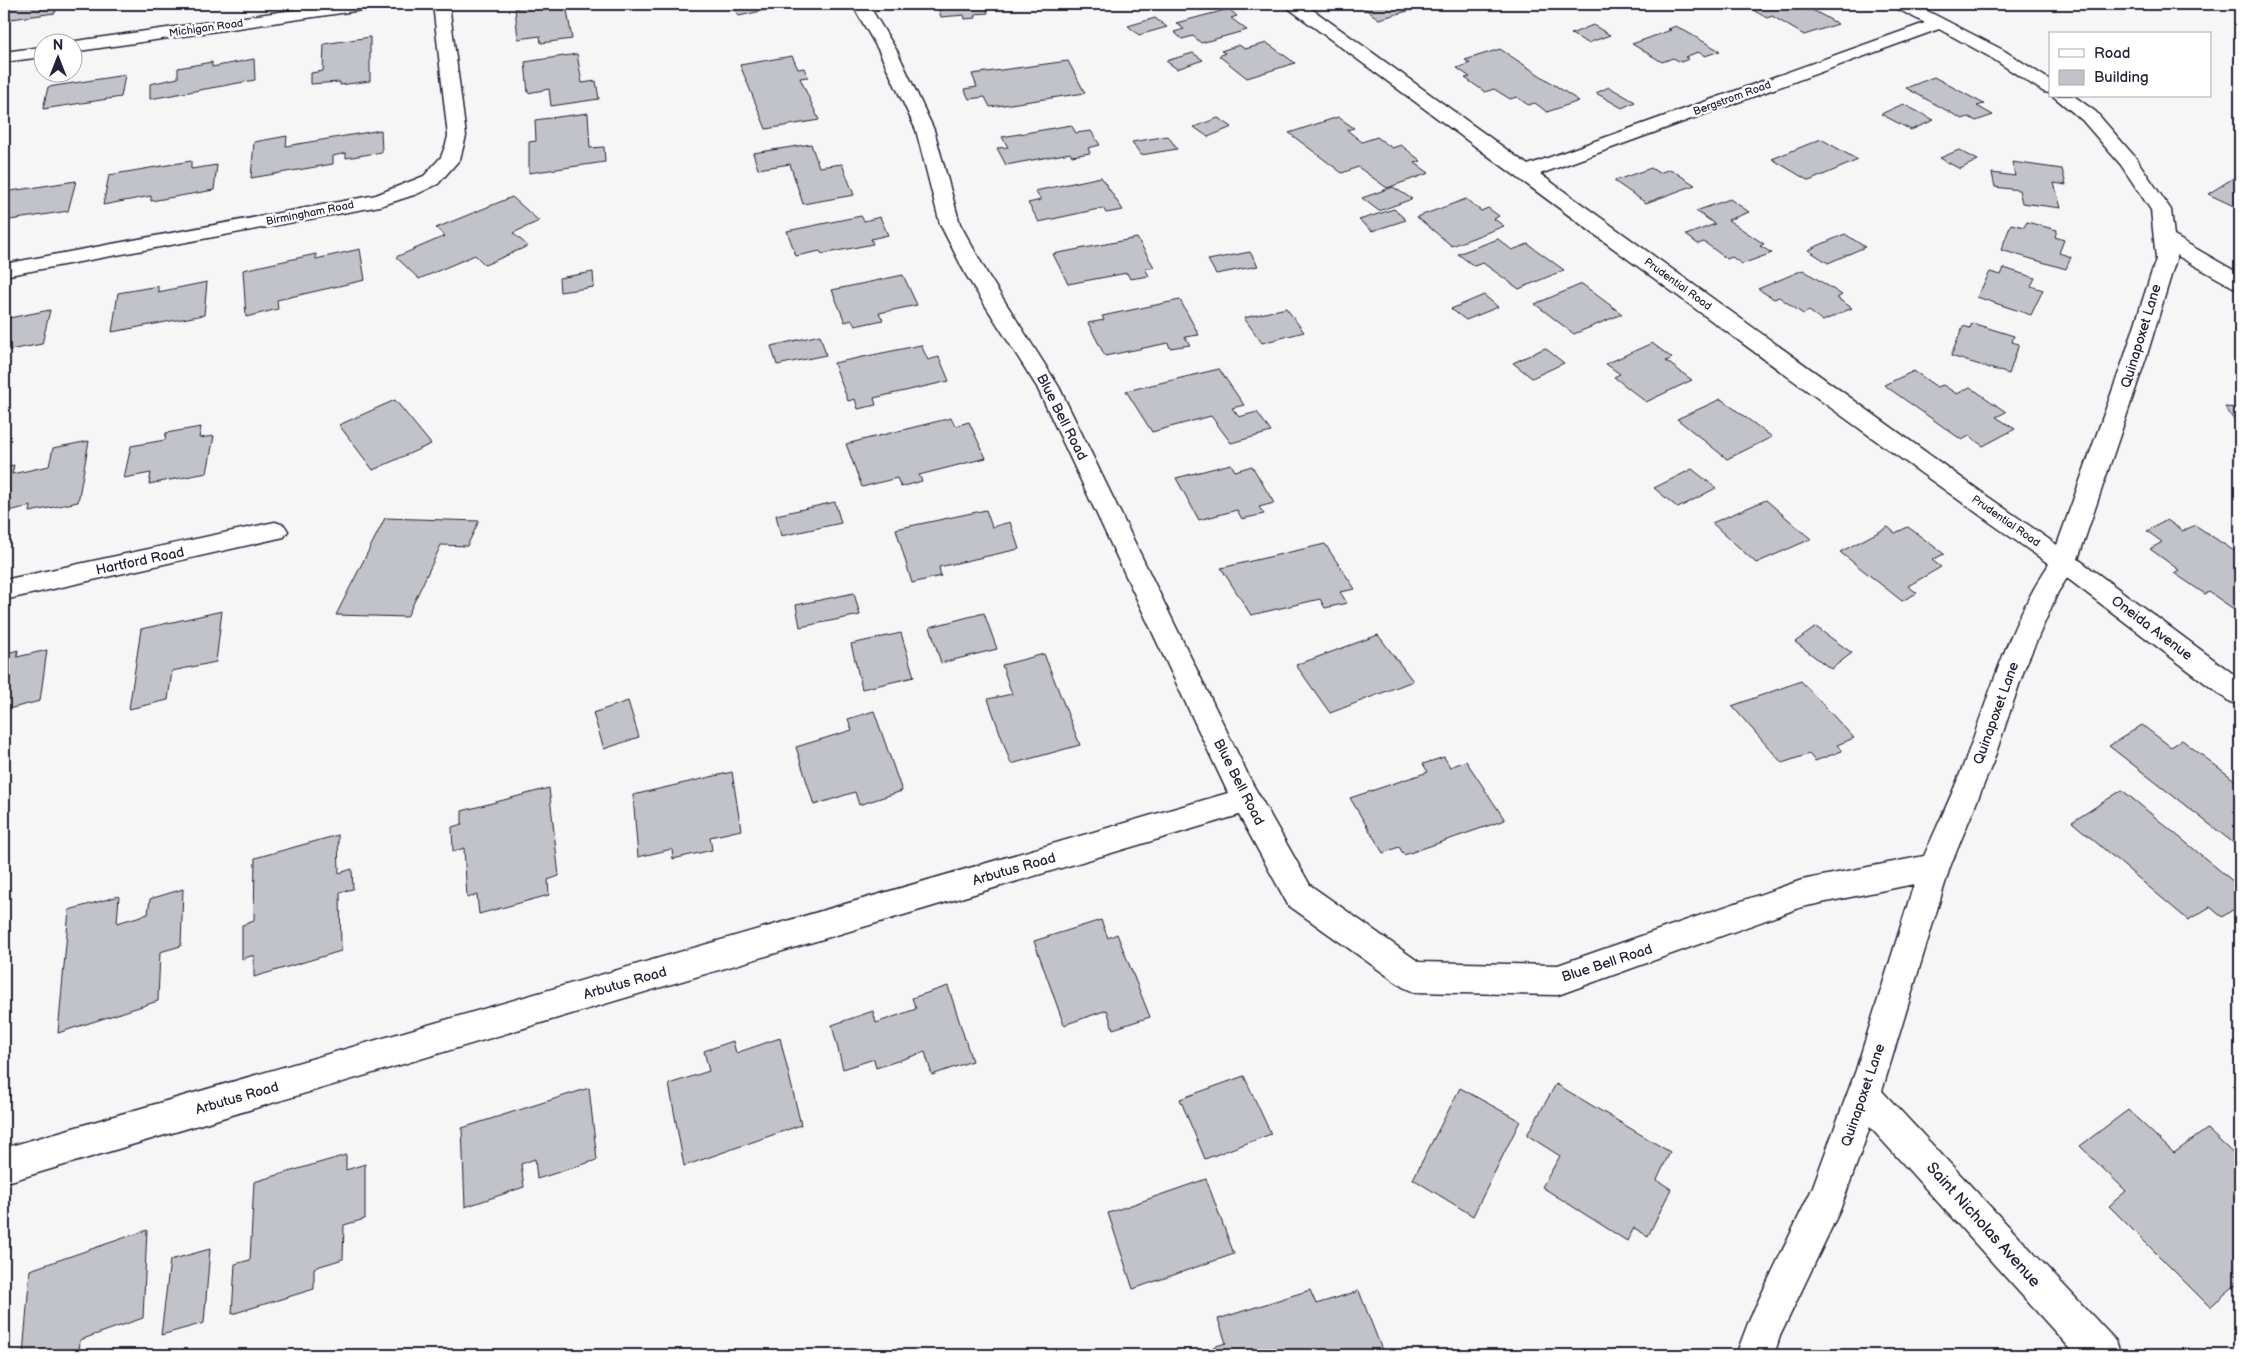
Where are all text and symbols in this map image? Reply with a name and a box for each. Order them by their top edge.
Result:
street label: Michigan Road [168,16,244,40]
north arrow [32,32,82,82]
legend [2049,32,2212,98]
text: N [53,37,63,54]
text: Road [2094,44,2130,63]
text: Building [2094,68,2149,87]
street label: Bergstrom Road [1691,78,1773,118]
street label: Birmingham Road [265,198,355,228]
street label: Prudential Road [1642,255,1714,313]
street label: Quinapoxet Lane [2117,282,2165,390]
street label: Blue Bell Road [1033,371,1091,463]
street label: Prudential Road [1969,493,2043,549]
street label: Hartford Road [94,543,186,579]
street label: Oneida Avenue [2108,592,2196,664]
street label: Quinapoxet Lane [1970,659,2022,767]
street label: Blue Bell Road [1210,736,1268,828]
street label: Arbutus Road [970,849,1058,889]
street label: Blue Bell Road [1559,940,1655,986]
street label: Arbutus Road [581,963,669,1003]
street label: Quinapoxet Lane [1837,1041,1889,1149]
street label: Arbutus Road [193,1078,281,1118]
street label: Saint Nicholas Avenue [1922,1159,2044,1292]

